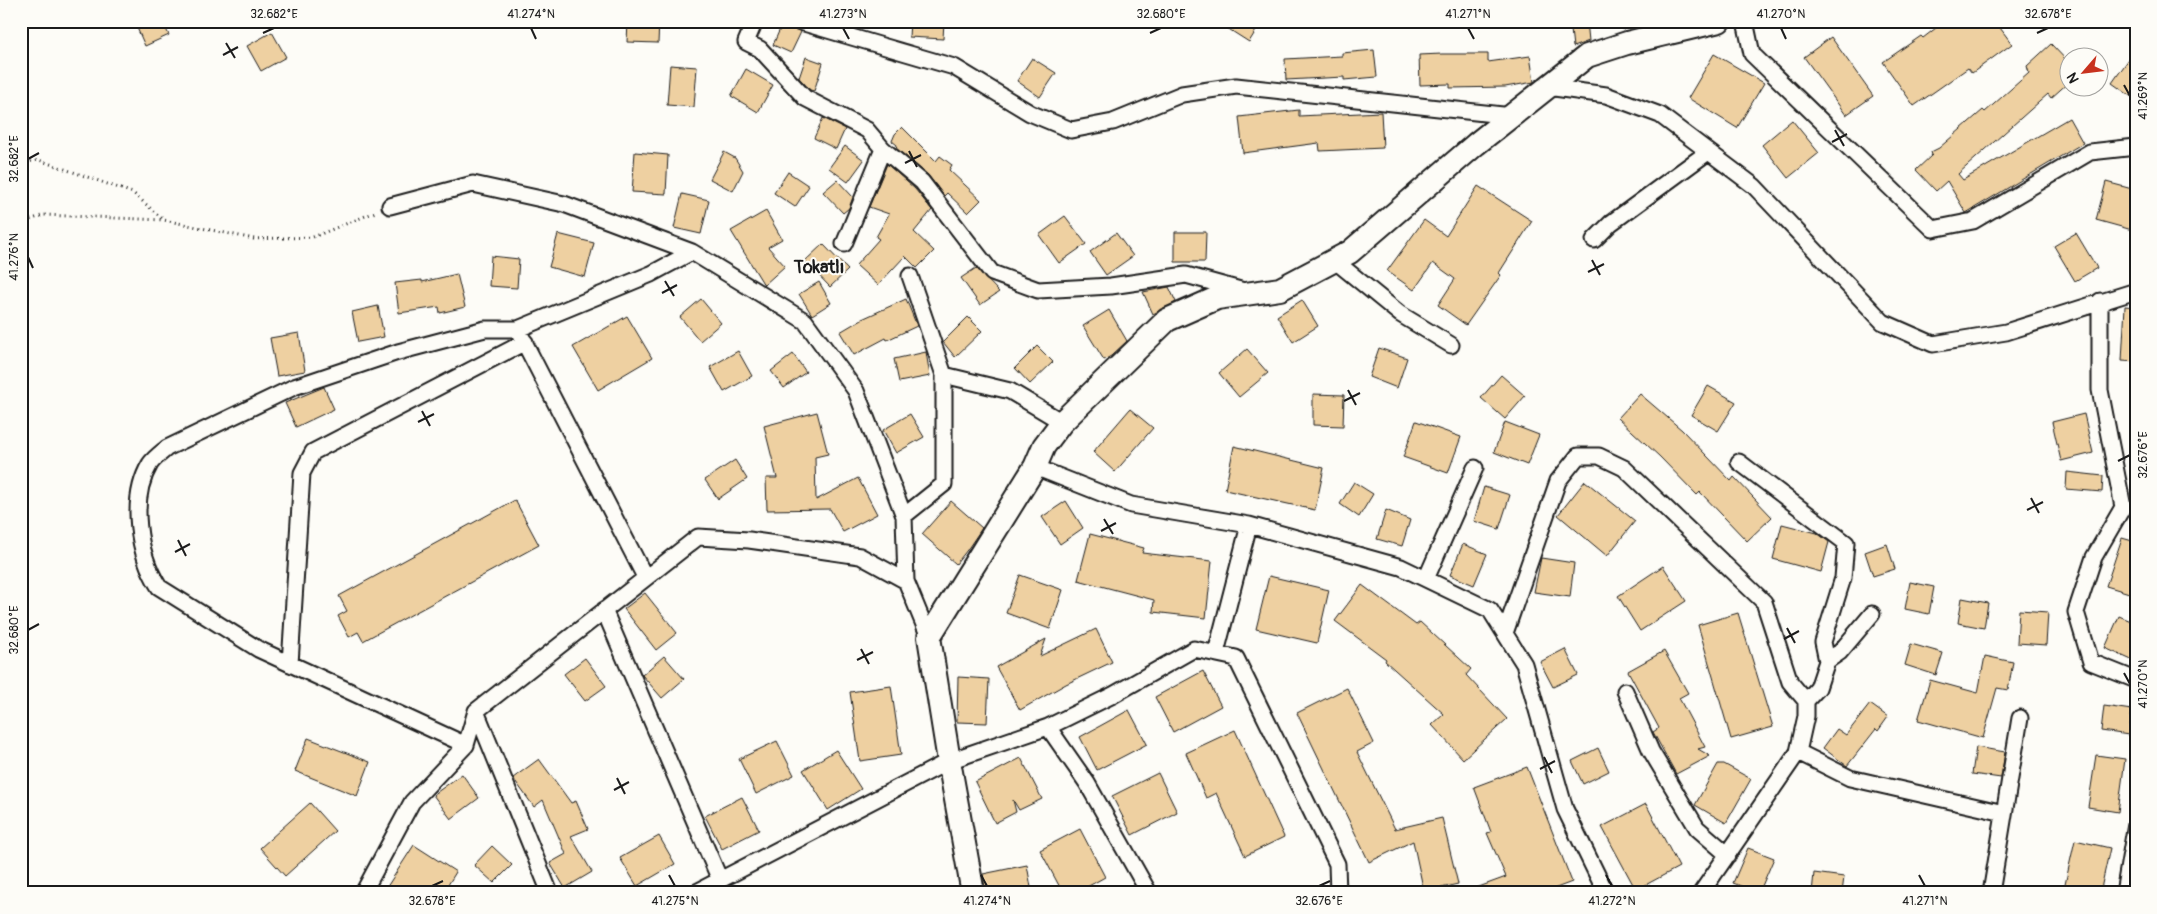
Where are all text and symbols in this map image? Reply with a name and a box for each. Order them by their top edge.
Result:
text: 32.682°E [250,7,298,22]
text: 41.274°N [507,7,555,22]
text: 41.273°N [819,7,867,22]
text: 32.680°E [1137,7,1185,22]
text: 41.271°N [1445,7,1491,22]
text: 41.270°N [1757,7,1805,22]
text: 32.678°E [2025,7,2071,22]
north arrow [2060,48,2110,98]
text: N [2063,70,2083,86]
text: 41.269°N [2136,72,2151,120]
text: 32.682°E [7,135,22,183]
text: 41.276°N [7,233,22,281]
district label: Tokatlı [793,256,844,279]
text: 32.676°E [2136,431,2151,479]
text: 32.680°E [7,606,22,654]
text: 41.270°N [2136,660,2151,708]
text: 32.678°E [409,894,455,909]
text: 41.275°N [651,894,699,909]
text: 41.274°N [963,894,1011,909]
text: 32.676°E [1295,894,1343,909]
text: 41.272°N [1588,894,1636,909]
text: 41.271°N [1902,894,1948,909]

